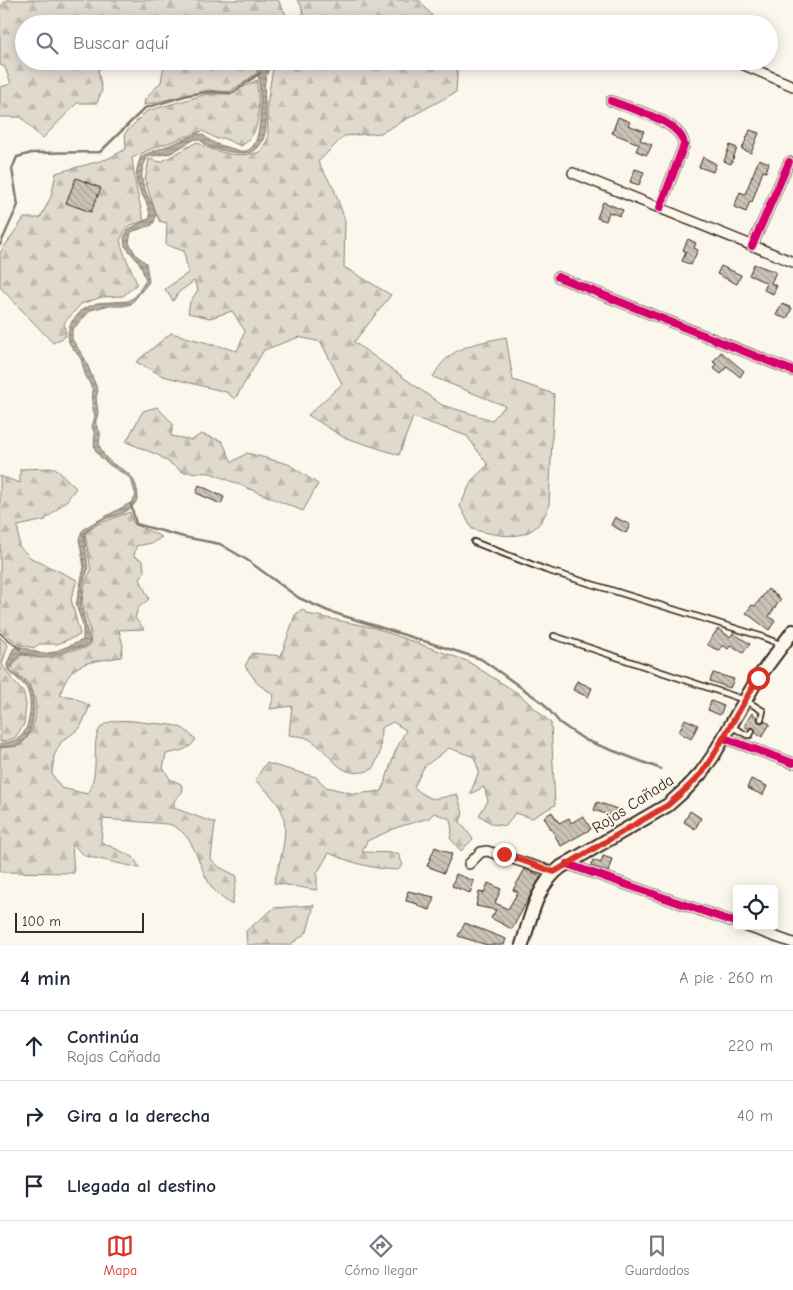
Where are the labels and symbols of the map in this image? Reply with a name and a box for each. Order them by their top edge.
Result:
route start [747,667,770,690]
street label: Rojas Cañada [589,771,677,837]
route end [493,843,516,866]
scale bar [15,910,144,933]

